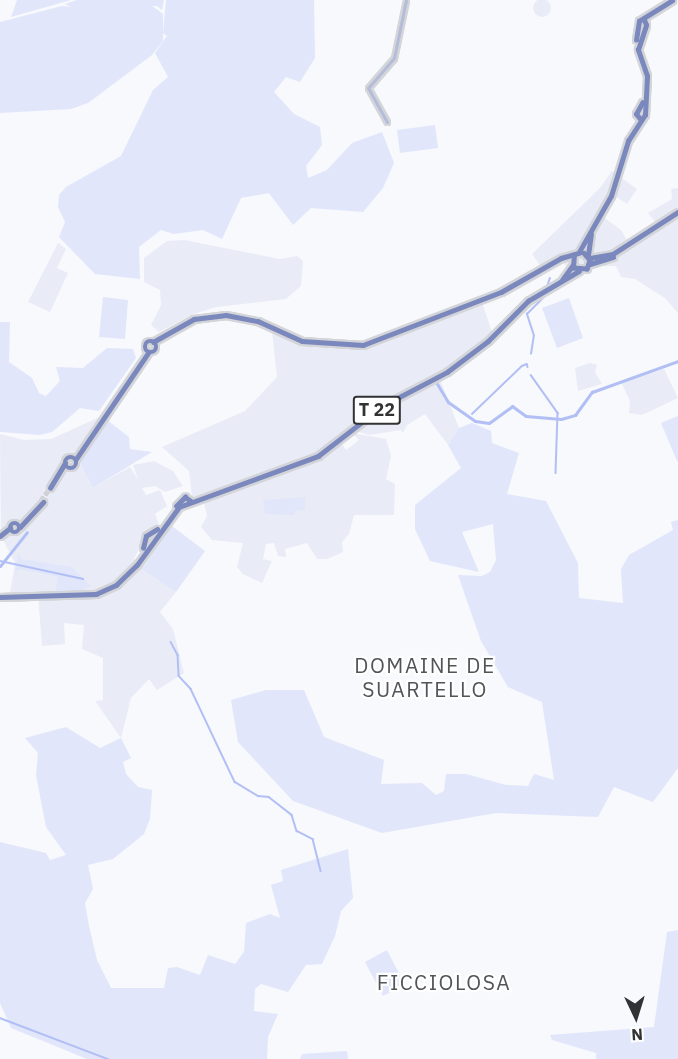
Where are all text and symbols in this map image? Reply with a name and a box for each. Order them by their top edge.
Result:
road number: T 22 [352,395,403,425]
district label: DOMAINE DE SUARTELLO [354,652,496,702]
district label: FICCIOLOSA [377,969,511,995]
north arrow [606,987,666,1047]
text: N [631,1025,644,1045]

